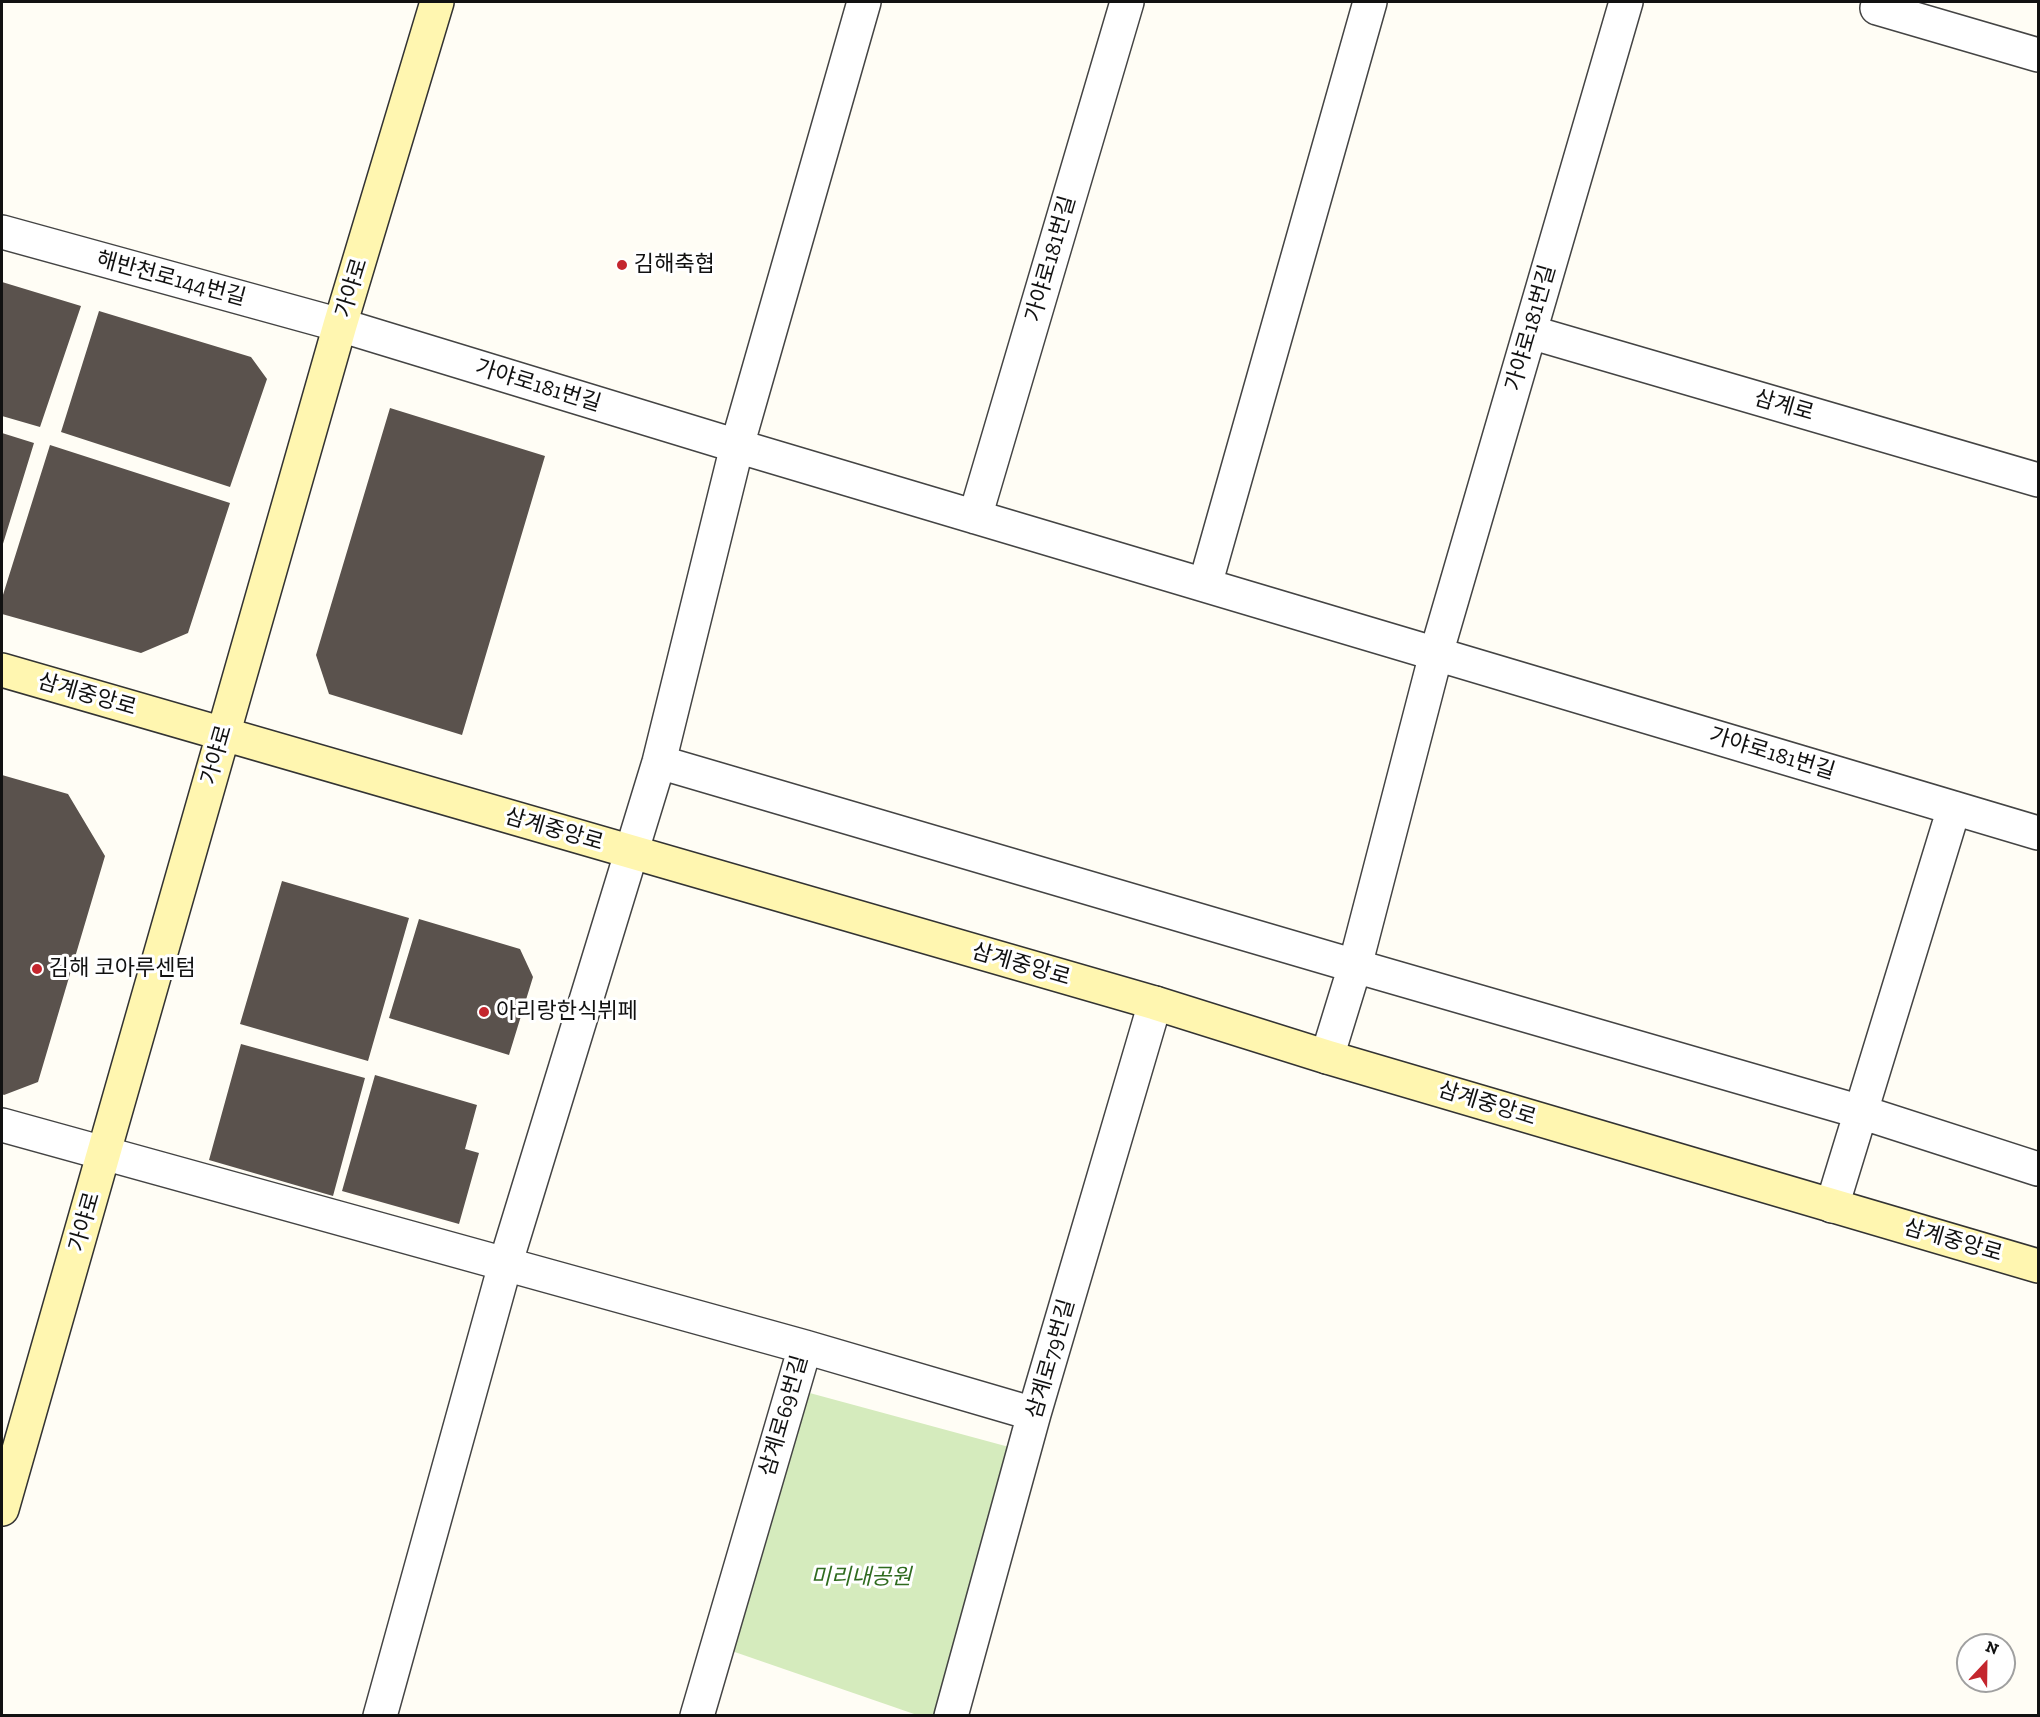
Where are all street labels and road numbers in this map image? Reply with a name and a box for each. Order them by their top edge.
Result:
street label: 가야로181번길 [1020,193,1082,325]
street label: 해반천로144번길 [93,246,249,312]
street label: 가야로 [331,255,373,321]
street label: 가야로181번길 [1500,262,1562,394]
street label: 가야로181번길 [472,354,604,418]
street label: 삼계로 [1751,385,1817,427]
street label: 삼계중앙로 [35,668,139,722]
street label: 가야로 [196,722,238,788]
street label: 가야로181번길 [1706,722,1838,786]
street label: 삼계중앙로 [502,803,606,857]
street label: 삼계중앙로 [969,938,1073,992]
street label: 삼계중앙로 [1435,1077,1539,1131]
street label: 가야로 [64,1189,106,1255]
street label: 삼계중앙로 [1901,1214,2005,1268]
street label: 삼계로79번길 [1021,1296,1081,1422]
street label: 삼계로69번길 [754,1352,814,1480]

